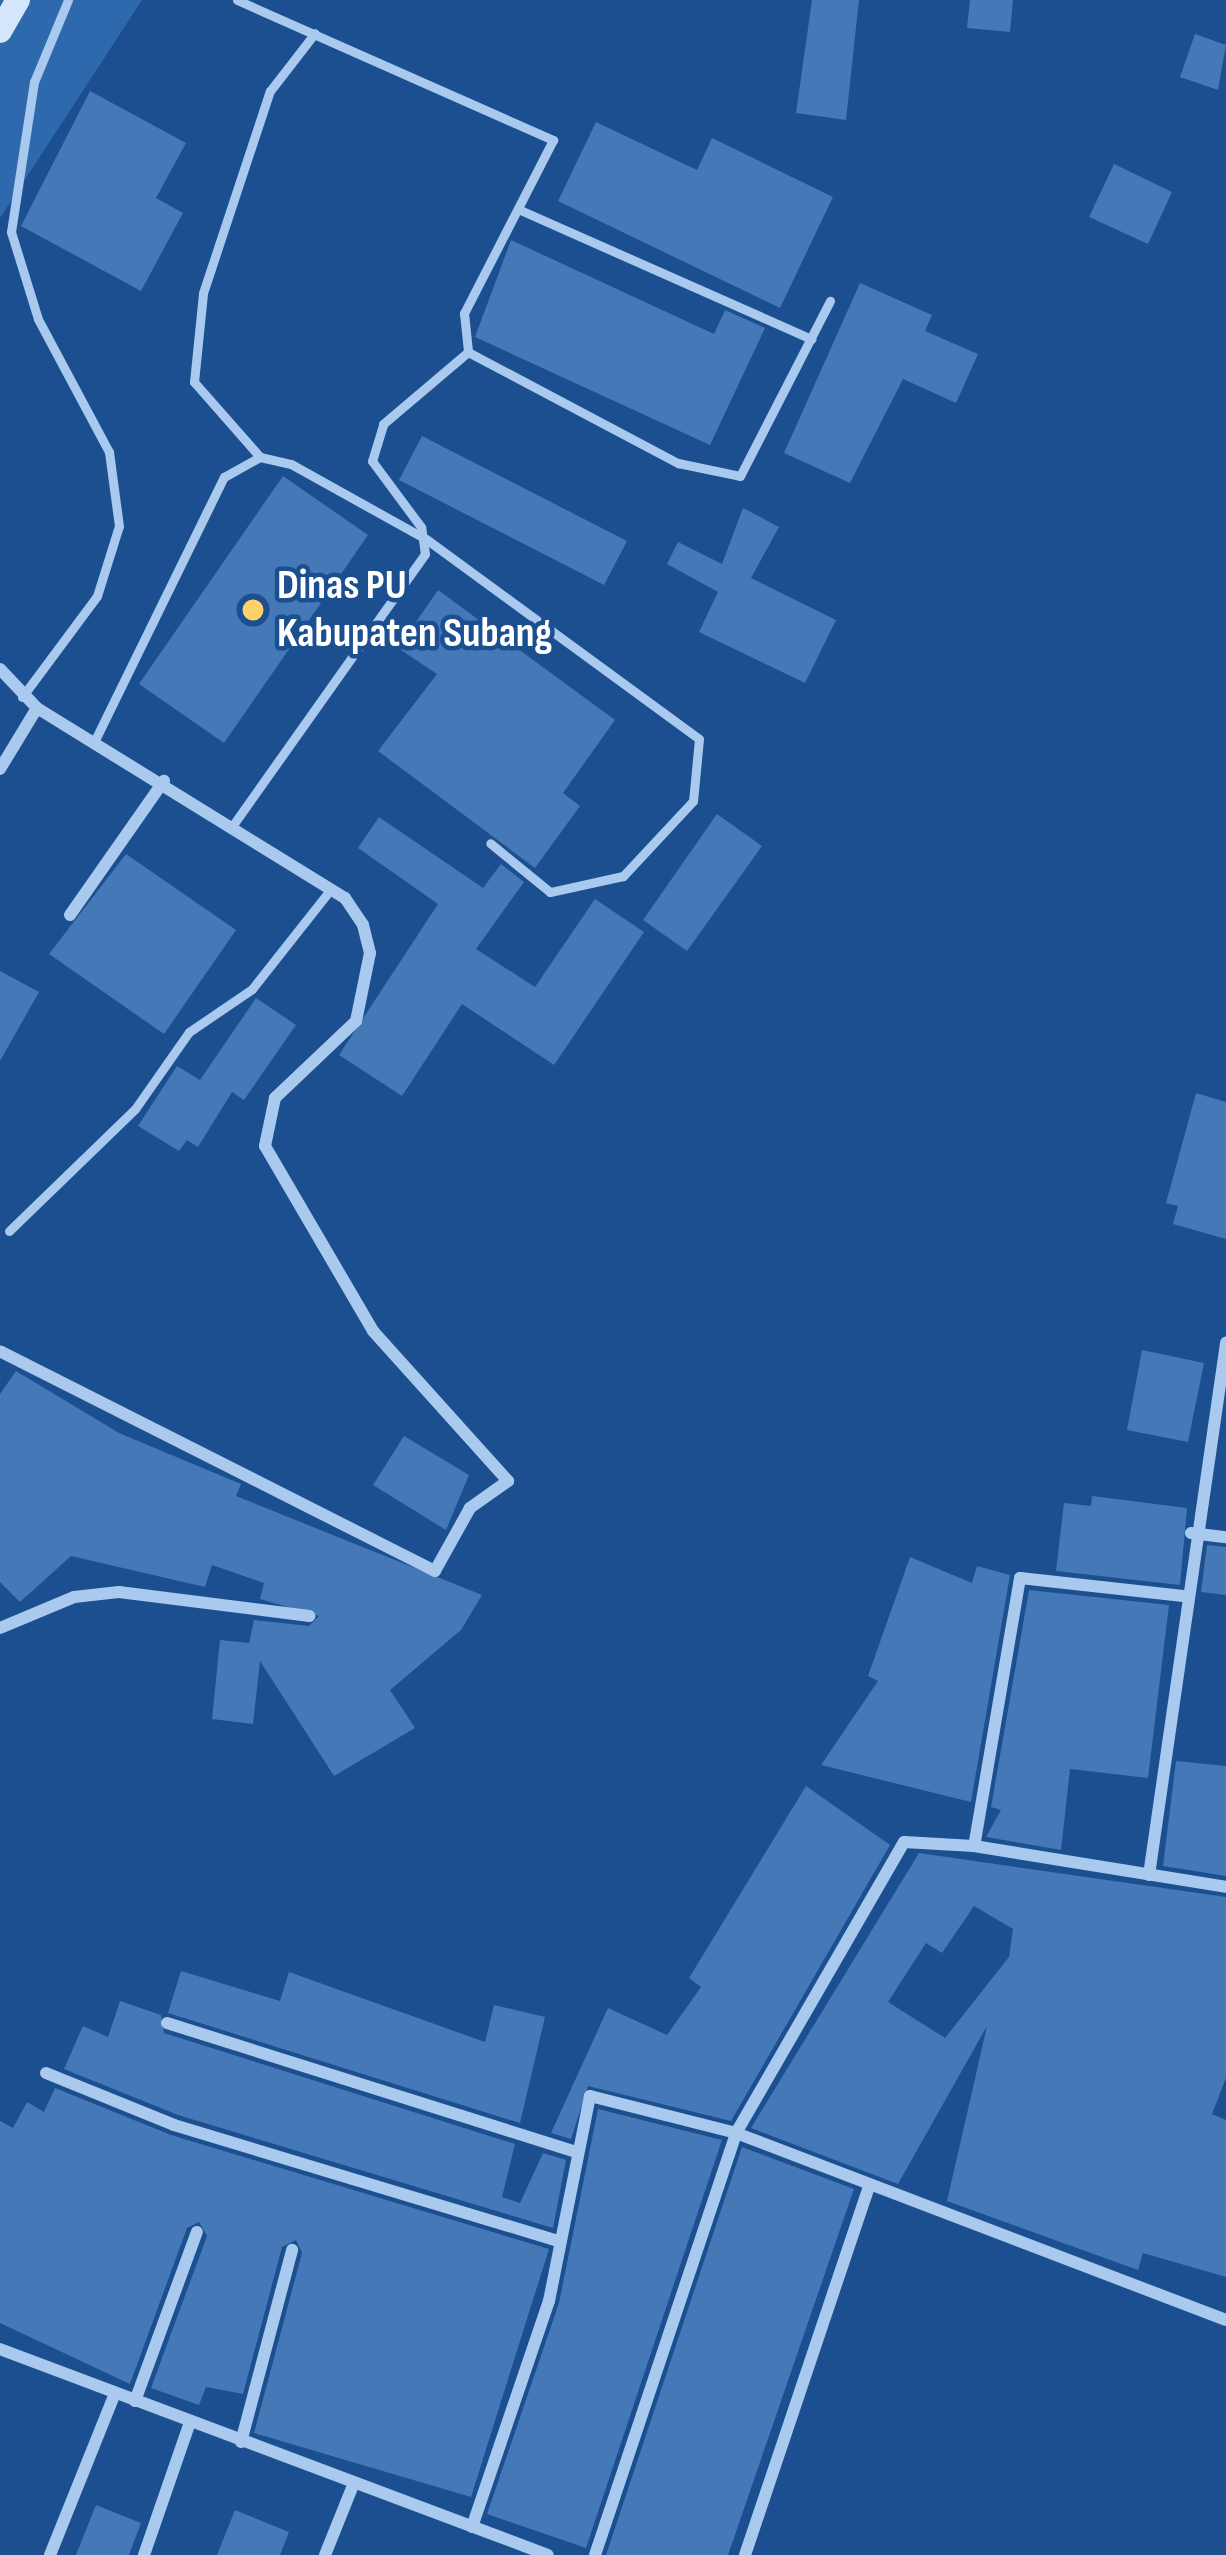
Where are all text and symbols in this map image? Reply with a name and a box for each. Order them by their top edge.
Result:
place label: Dinas PU Kabupaten Subang [277,561,552,660]
marker: Dinas PU Kabupaten Subang [240,597,266,623]

